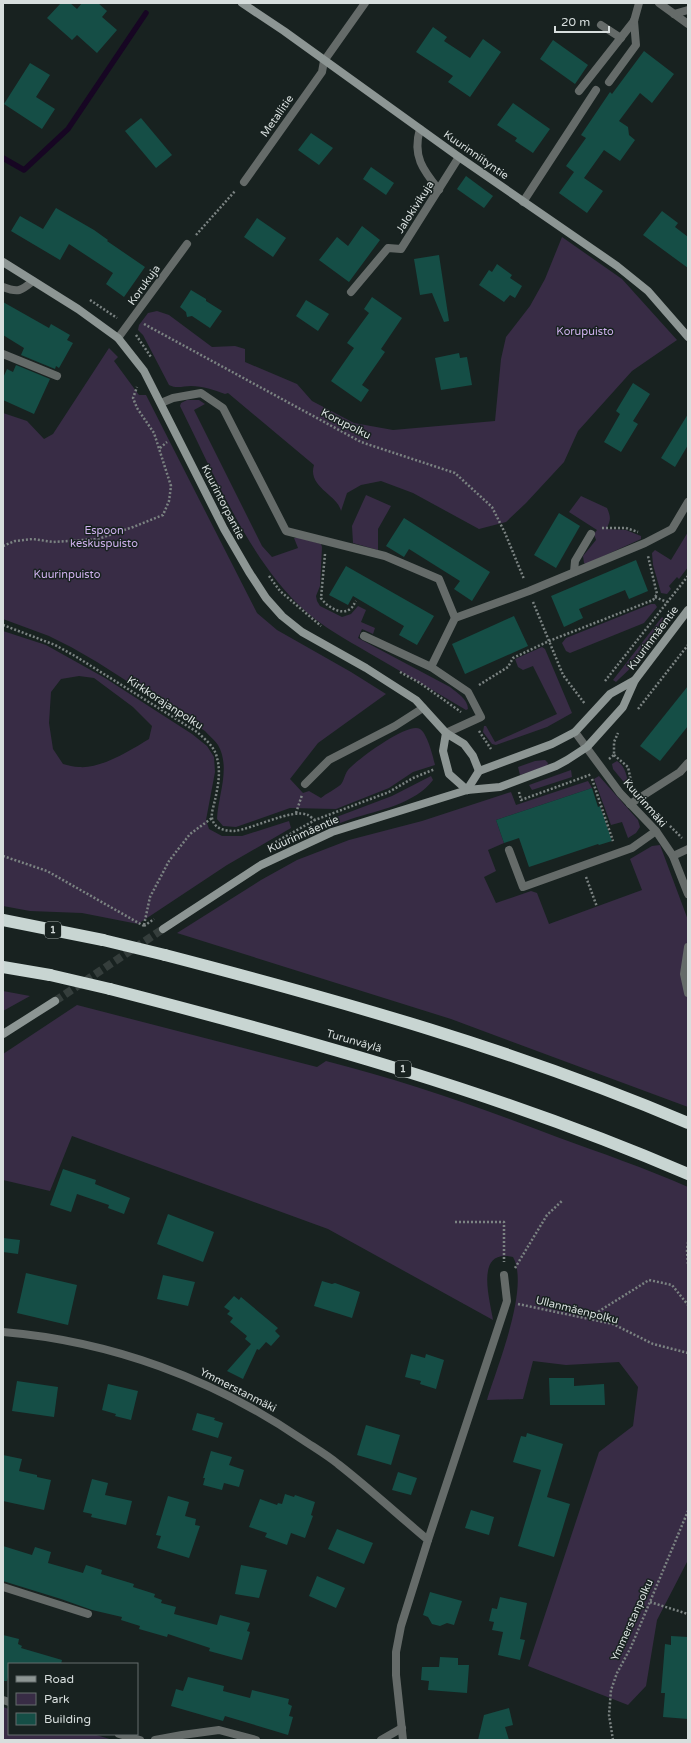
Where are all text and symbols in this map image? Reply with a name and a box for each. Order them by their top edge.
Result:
scale bar [555,8,609,34]
text: 20 m [561,15,590,29]
street label: Metallitie [258,92,296,140]
street label: Kuurinniityntie [441,128,511,182]
street label: Jalokivikuja [393,178,437,236]
street label: Korukuja [125,262,163,308]
park label: Korupuisto [556,325,614,338]
street label: Korupolku [319,406,373,442]
street label: Kuurintorpantie [199,462,247,542]
park label: Espoon keskuspuisto [70,524,138,550]
park label: Kuurinpuisto [34,568,101,581]
street label: Kuurinmäentie [625,603,681,673]
street label: Kirkkorajanpolku [125,674,205,732]
street label: Kuurinmäki [621,776,669,830]
street label: Kuurinmäentie [265,812,341,856]
road number: 1 [45,922,61,938]
street label: Turunväylä [325,1027,383,1055]
road number: 1 [395,1061,411,1077]
street label: Ullanmäenpolku [534,1293,620,1327]
street label: Ymmerstanmäki [198,1365,278,1415]
street label: Ymmerstanpolku [608,1577,656,1663]
legend [8,1663,138,1735]
text: Road [44,1672,74,1686]
text: Park [44,1692,70,1706]
text: Building [44,1712,91,1726]

